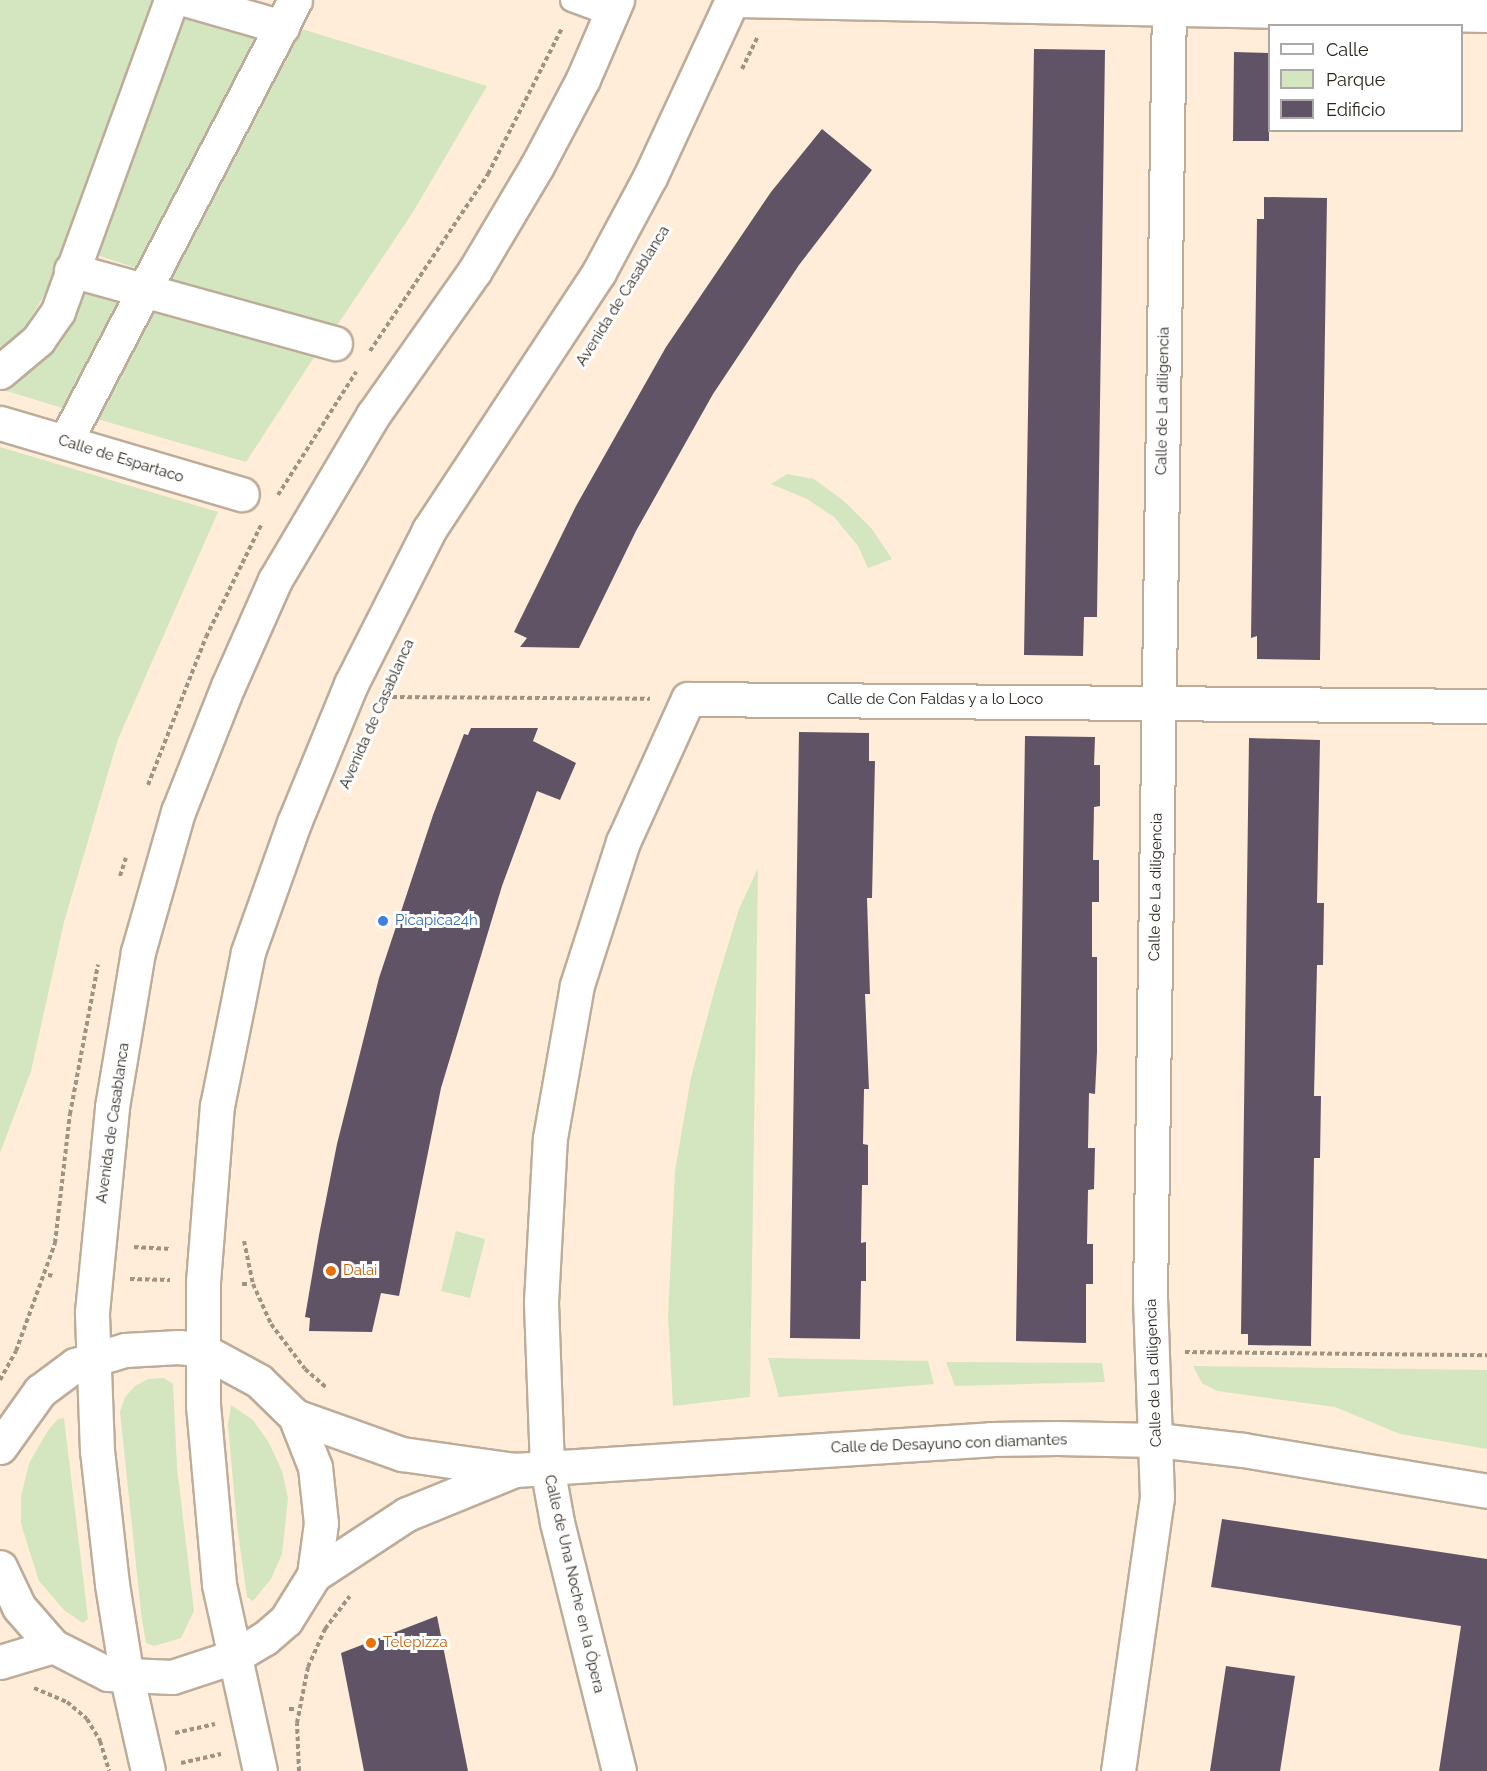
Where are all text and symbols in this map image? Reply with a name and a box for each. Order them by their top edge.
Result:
legend [1268,24,1463,132]
text: Calle [1326,39,1369,60]
text: Parque [1326,69,1385,90]
text: Edificio [1326,99,1385,120]
street label: Avenida de Casablanca [572,223,674,369]
street label: Calle de La diligencia [1153,327,1173,475]
street label: Calle de Espartaco [56,431,186,487]
street label: Avenida de Casablanca [336,636,418,792]
street label: Calle de Con Faldas y a lo Loco [826,691,1044,709]
street label: Calle de La diligencia [1146,813,1166,961]
place label: Picapica24h [395,912,478,930]
marker: Picapica24h [376,914,390,928]
street label: Avenida de Casablanca [93,1042,133,1204]
place label: Dalai [343,1262,377,1280]
marker: Dalai [324,1264,338,1278]
street label: Calle de La diligencia [1142,1299,1166,1447]
street label: Calle de Desayuno con diamantes [831,1431,1067,1457]
street label: Calle de Una Noche en la Ópera [540,1473,608,1695]
place label: Telepizza [383,1634,448,1652]
marker: Telepizza [364,1636,378,1650]

